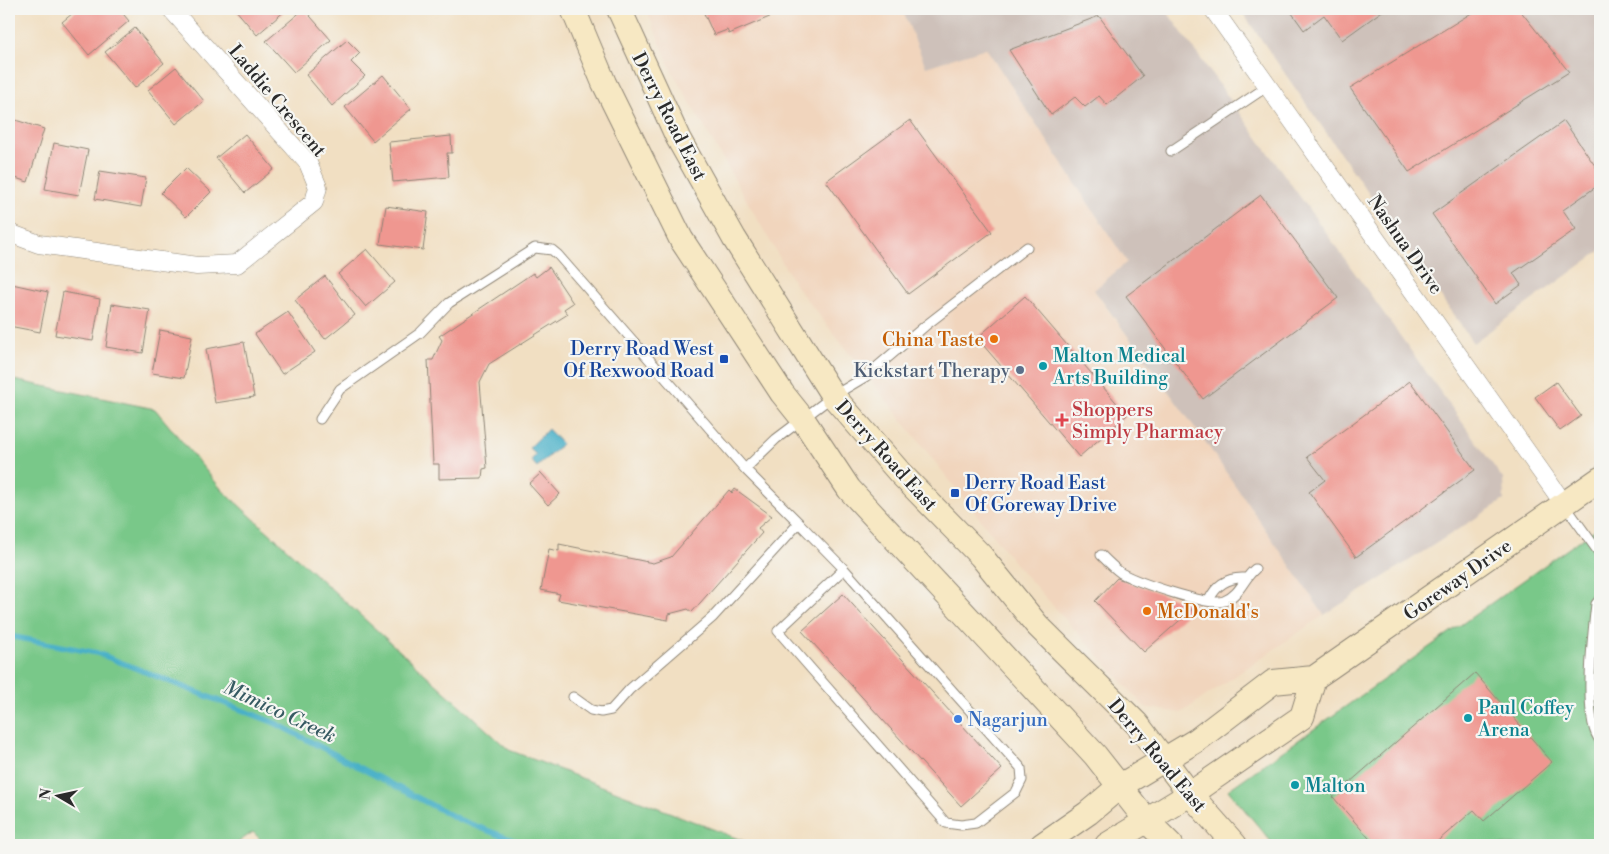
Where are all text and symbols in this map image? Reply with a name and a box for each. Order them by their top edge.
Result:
street label: Laddie Crescent [223,39,332,162]
street label: Derry Road East [626,48,712,185]
street label: Nashua Drive [1362,190,1448,299]
place label: China Taste [882,328,984,352]
marker: China Taste [988,333,1000,345]
place label: Derry Road West Of Rexwood Road [563,337,714,383]
place label: Malton Medical Arts Building [1052,344,1186,390]
marker: Derry Road West Of Rexwood Road [718,353,730,365]
place label: Kickstart Therapy [854,359,1011,383]
marker: Malton Medical Arts Building [1037,360,1049,372]
marker: Kickstart Therapy [1014,364,1026,376]
street label: Derry Road East [830,395,942,516]
place label: Shoppers Simply Pharmacy [1072,398,1224,444]
marker: Shoppers Simply Pharmacy [1056,414,1068,426]
place label: Derry Road East Of Goreway Drive [965,471,1117,517]
marker: Derry Road East Of Goreway Drive [949,487,961,499]
street label: Goreway Drive [1399,534,1516,626]
place label: McDonald's [1157,600,1259,624]
marker: McDonald's [1141,605,1153,617]
water label: Mimico Creek [219,675,340,749]
street label: Derry Road East [1103,694,1212,818]
place label: Paul Coffey Arena [1477,696,1575,742]
place label: Nagarjun [968,708,1048,732]
marker: Paul Coffey Arena [1462,712,1474,724]
marker: Nagarjun [952,713,964,725]
north arrow [32,772,82,822]
place label: Malton [1305,774,1366,798]
marker: Malton [1289,779,1301,791]
text: N [36,787,56,801]

